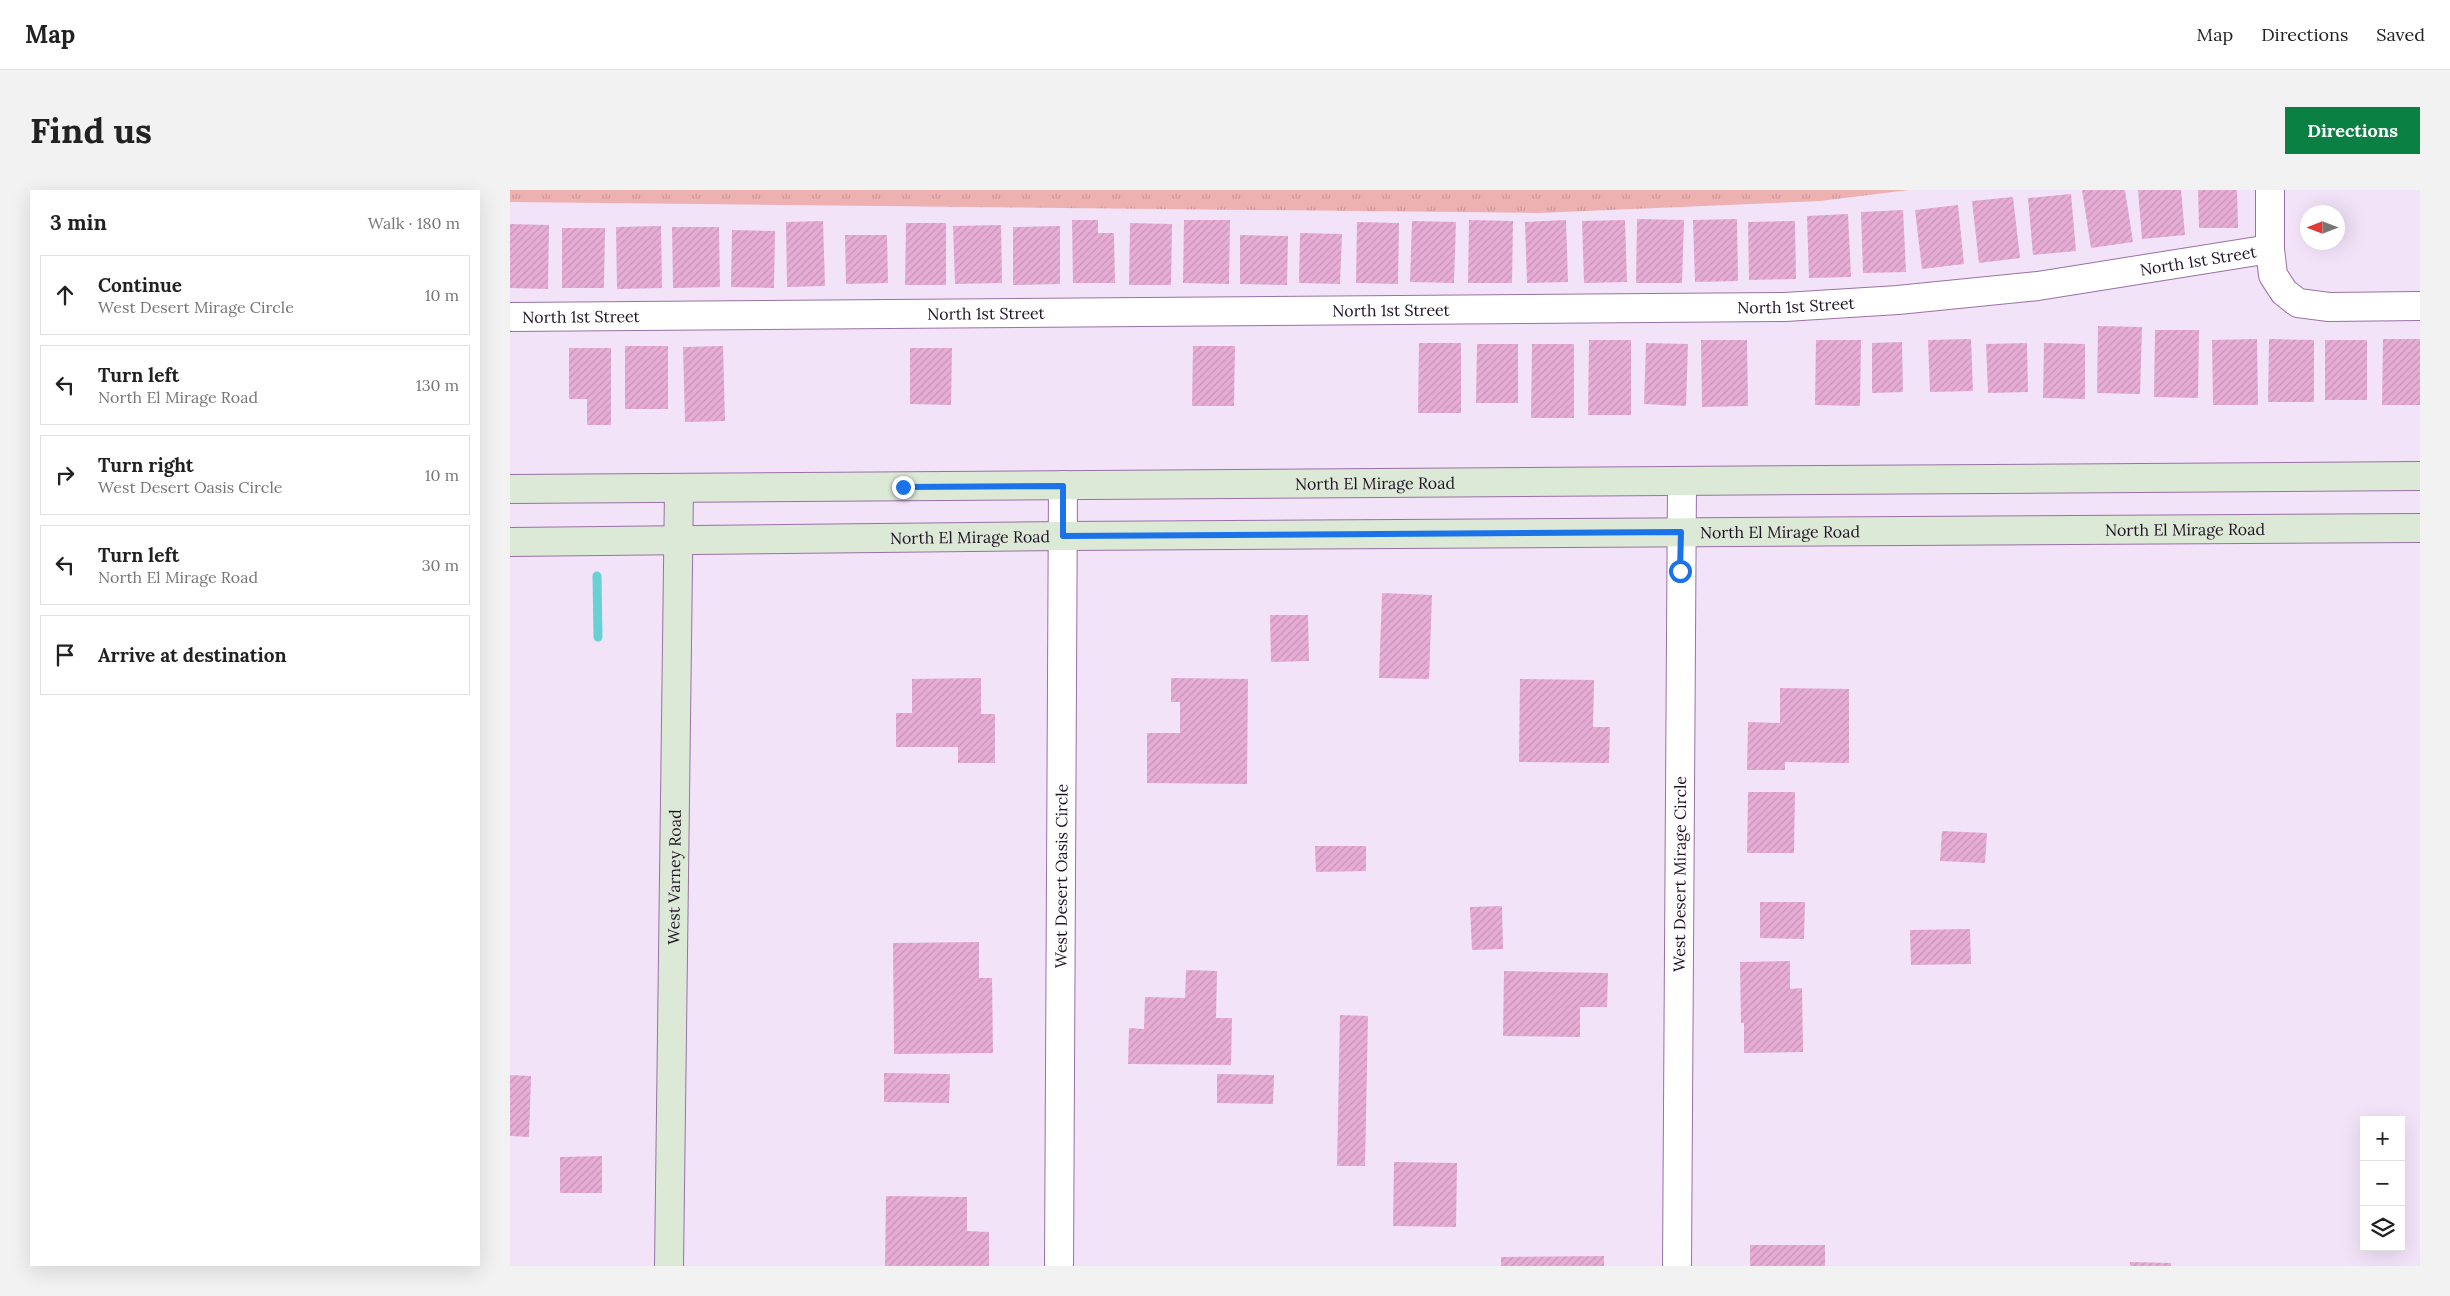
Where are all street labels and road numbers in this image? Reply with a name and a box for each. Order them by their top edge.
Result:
street label: North 1st Street [2138,241,2258,280]
street label: North 1st Street [1737,293,1856,317]
street label: North 1st Street [1332,300,1451,321]
street label: North 1st Street [927,303,1046,324]
street label: North 1st Street [522,306,641,327]
street label: North El Mirage Road [1295,473,1456,494]
street label: North El Mirage Road [2105,519,2266,540]
street label: North El Mirage Road [1700,521,1861,542]
street label: North El Mirage Road [890,526,1051,548]
street label: West Desert Mirage Circle [1669,776,1690,972]
street label: West Desert Oasis Circle [1051,783,1071,968]
street label: West Varney Road [663,809,685,945]

